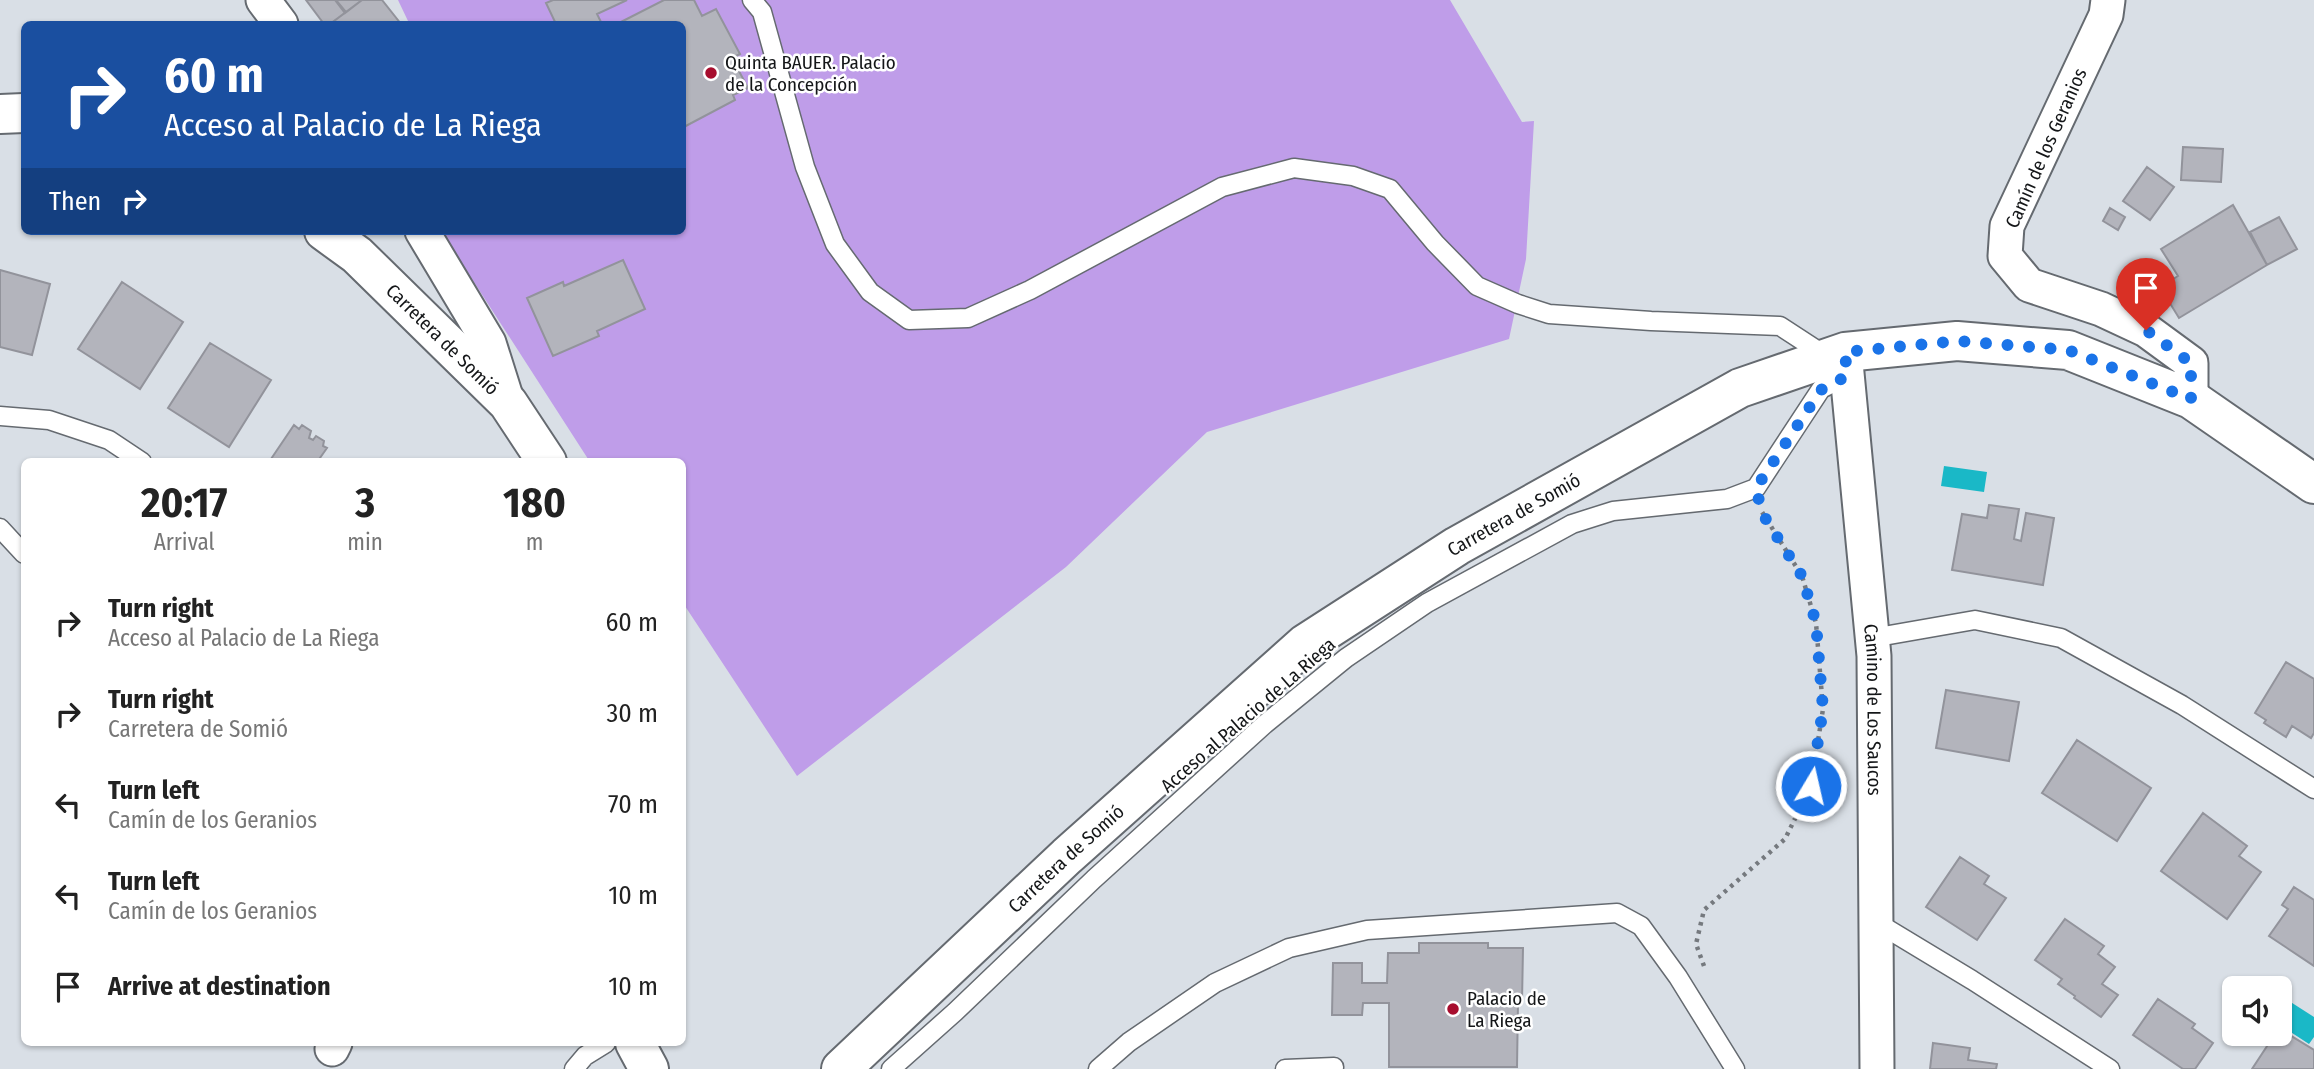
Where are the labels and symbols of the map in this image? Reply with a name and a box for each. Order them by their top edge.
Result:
place label: Quinta BAUER. Palacio de la Concepción [725,51,896,96]
street label: Camín de los Geranios [2000,64,2092,232]
marker: Quinta BAUER. Palacio de la Concepción [703,65,719,81]
pin [2116,258,2176,330]
street label: Carretera de Somió [382,279,504,399]
street label: Carretera de Somió [1443,468,1584,561]
street label: Camino de Los Saucos [1859,623,1887,796]
street label: Acceso al Palacio de La Riega [1156,633,1340,797]
position arrow [1774,749,1848,823]
street label: Carretera de Somió [1003,800,1128,917]
place label: Palacio de La Riega [1467,987,1546,1032]
marker: Palacio de La Riega [1445,1001,1461,1017]

